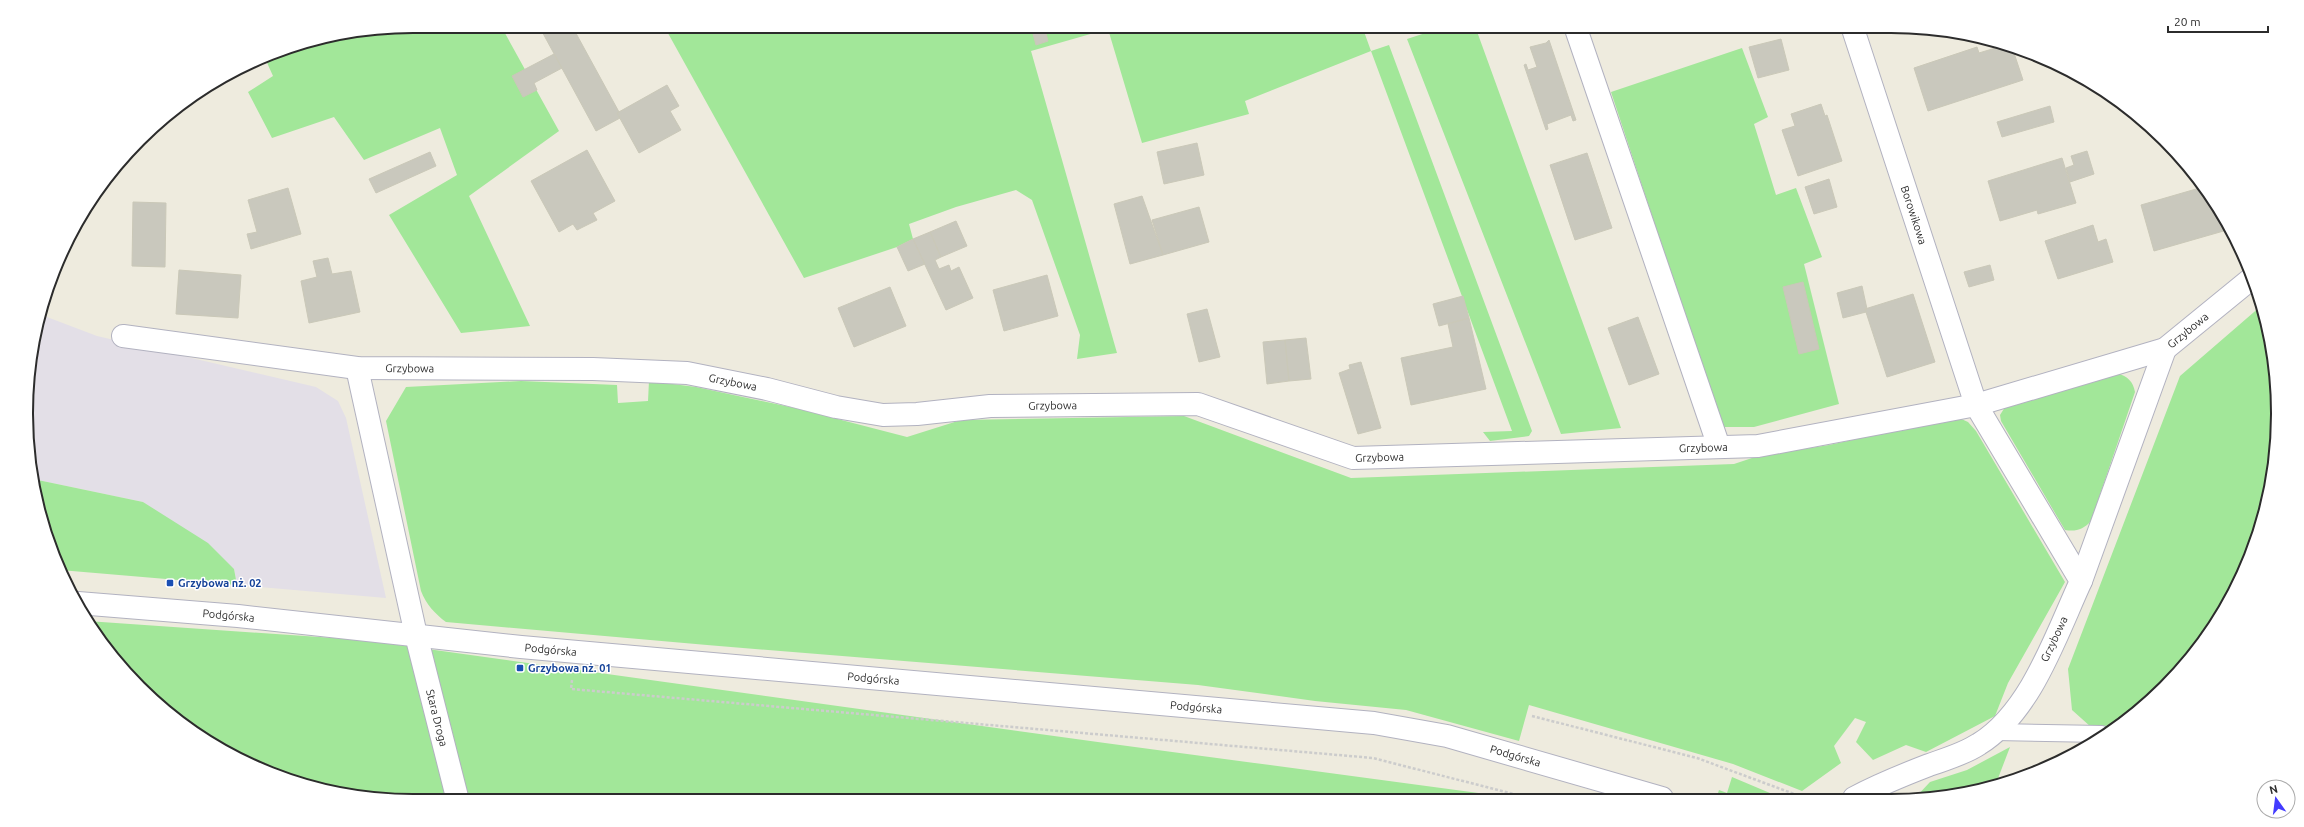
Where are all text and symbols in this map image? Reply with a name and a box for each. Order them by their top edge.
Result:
scale bar [2168,8,2268,34]
text: 20 m [2174,15,2201,28]
street label: Borowikowa [1899,184,1929,246]
street label: Grzybowa [2165,310,2211,351]
street label: Grzybowa [385,362,434,374]
street label: Grzybowa [708,371,758,393]
street label: Grzybowa [1028,399,1077,412]
street label: Grzybowa [1679,441,1728,454]
street label: Grzybowa [1355,450,1404,464]
place label: Grzybowa nż. 02 [178,577,262,589]
marker: Grzybowa nż. 02 [165,578,175,588]
street label: Podgórska [202,607,255,624]
street label: Grzybowa [2038,614,2070,664]
street label: Podgórska [524,641,577,658]
place label: Grzybowa nż. 01 [528,662,612,674]
marker: Grzybowa nż. 01 [515,663,525,673]
street label: Podgórska [847,670,900,687]
street label: Stara Droga [424,688,450,748]
street label: Podgórska [1170,699,1223,715]
street label: Podgórska [1489,743,1542,769]
north arrow [2256,779,2296,819]
text: N [2268,782,2279,796]

